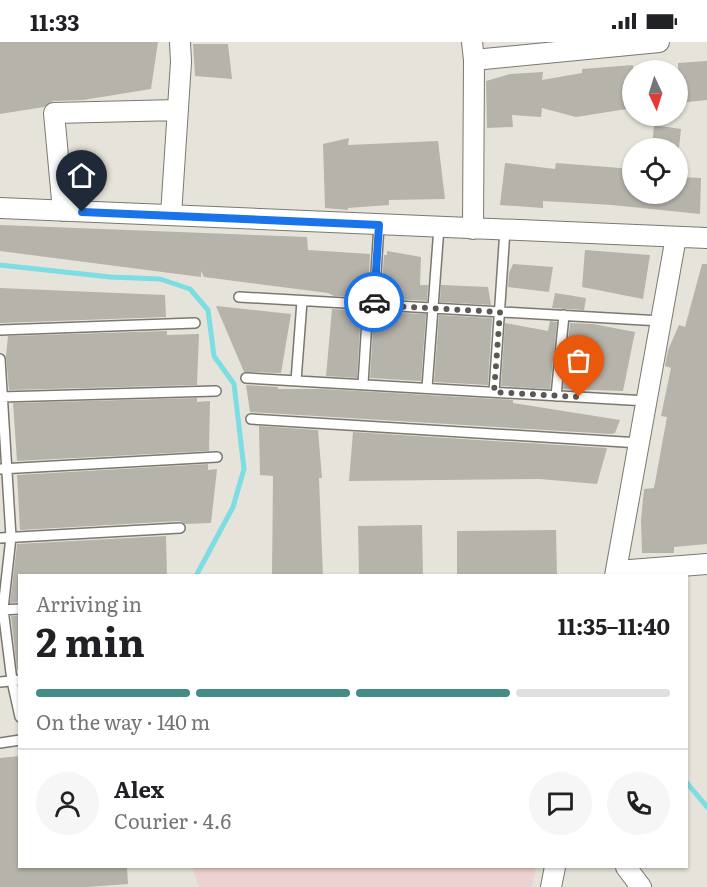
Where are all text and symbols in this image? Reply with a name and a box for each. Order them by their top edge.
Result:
text: 11:33 [30,5,79,38]
north arrow [622,60,688,126]
map controls [622,60,688,204]
button: locate [622,138,688,204]
pin [56,150,107,212]
icon: home [65,159,98,192]
courier [344,272,404,332]
icon: car [358,286,391,319]
pin [553,335,604,397]
icon: bag [562,344,595,377]
text: Arriving in [36,588,142,618]
text: 11:35–11:40 [558,609,670,642]
text: 2 min [36,611,145,669]
text: On the way · 140 m [36,706,210,736]
button: person [36,772,99,835]
text: Alex [114,772,164,805]
button: chat [529,772,592,835]
button: phone [607,772,670,835]
text: Courier · 4.6 [114,805,231,835]

